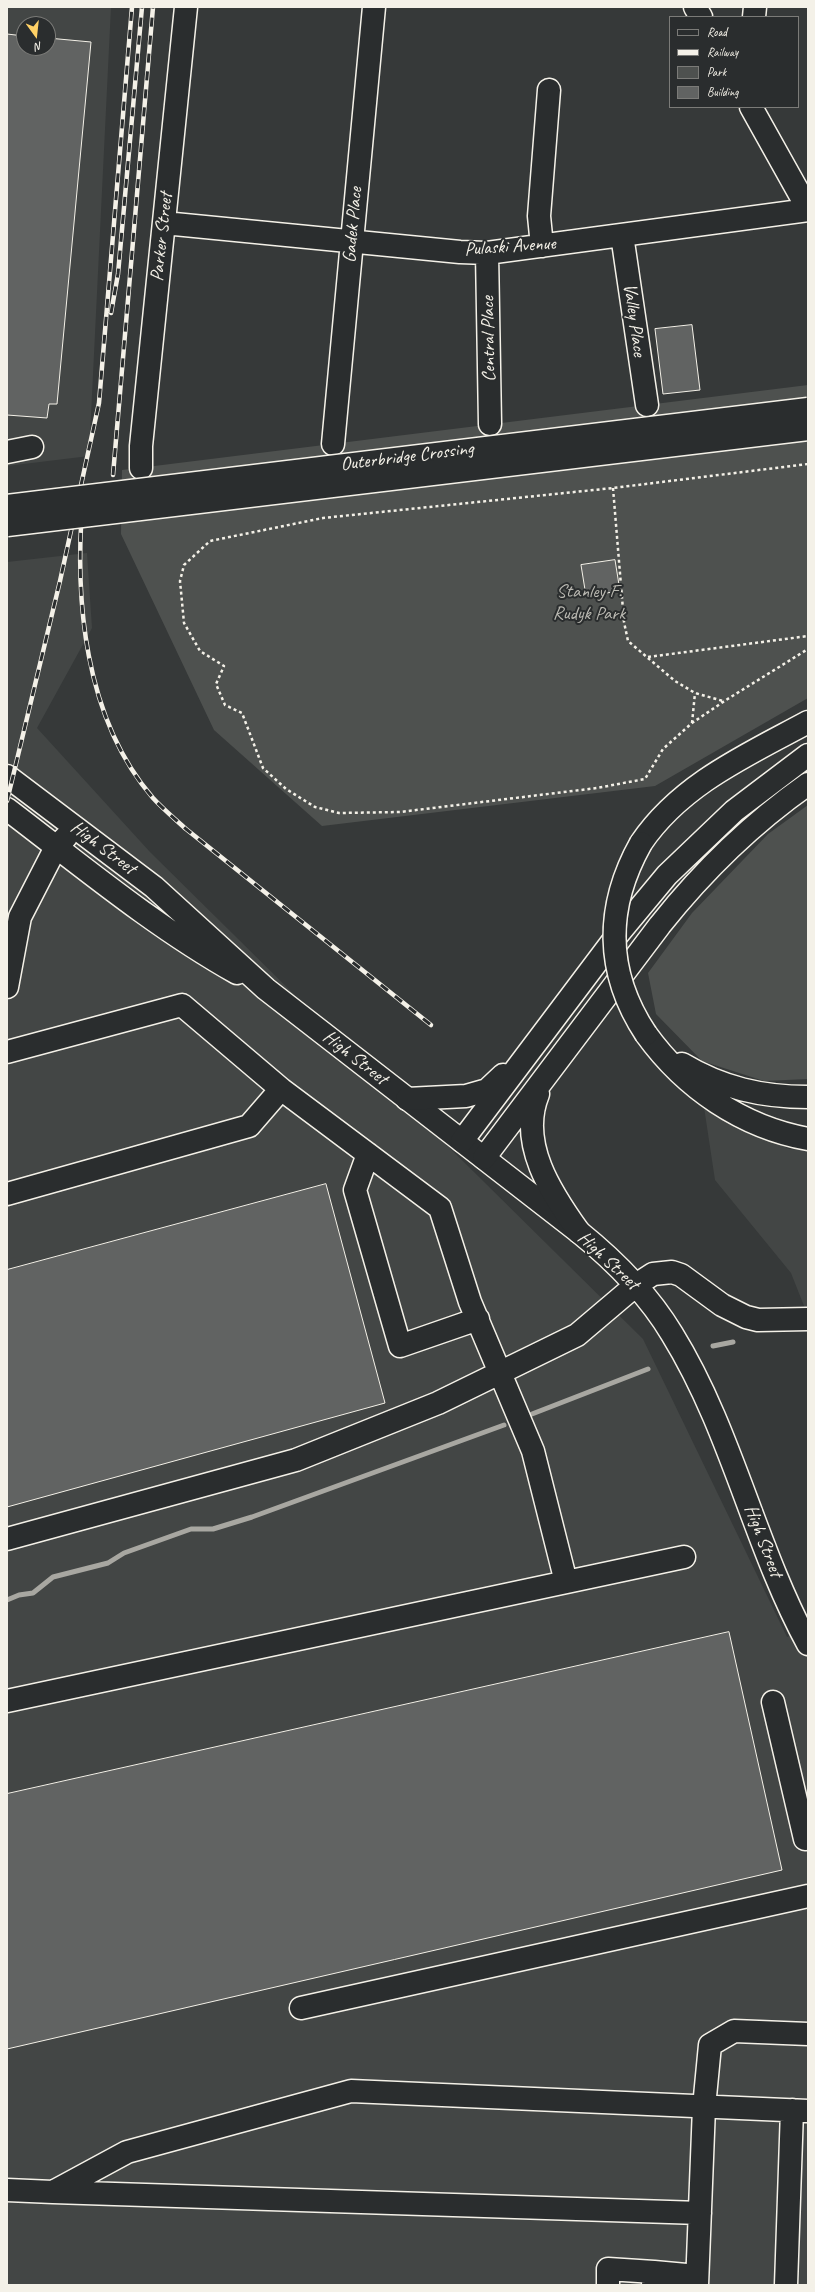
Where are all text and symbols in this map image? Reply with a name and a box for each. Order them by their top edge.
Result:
north arrow [16,16,56,56]
legend [669,16,799,108]
text: Road [707,24,727,40]
text: N [34,39,44,54]
text: Railway [707,44,738,60]
text: Park [707,64,726,80]
text: Building [707,84,739,100]
street label: Gadek Place [338,186,368,264]
street label: Parker Street [146,191,178,283]
street label: Pulaski Avenue [464,232,556,262]
street label: Valley Place [618,282,650,358]
street label: Central Place [477,296,501,382]
street label: Outerbridge Crossing [339,438,475,476]
park label: Stanley F. Rudyk Park [553,581,625,625]
street label: High Street [66,816,140,880]
street label: High Street [318,1026,392,1090]
street label: High Street [573,1227,643,1295]
street label: High Street [739,1502,787,1580]

